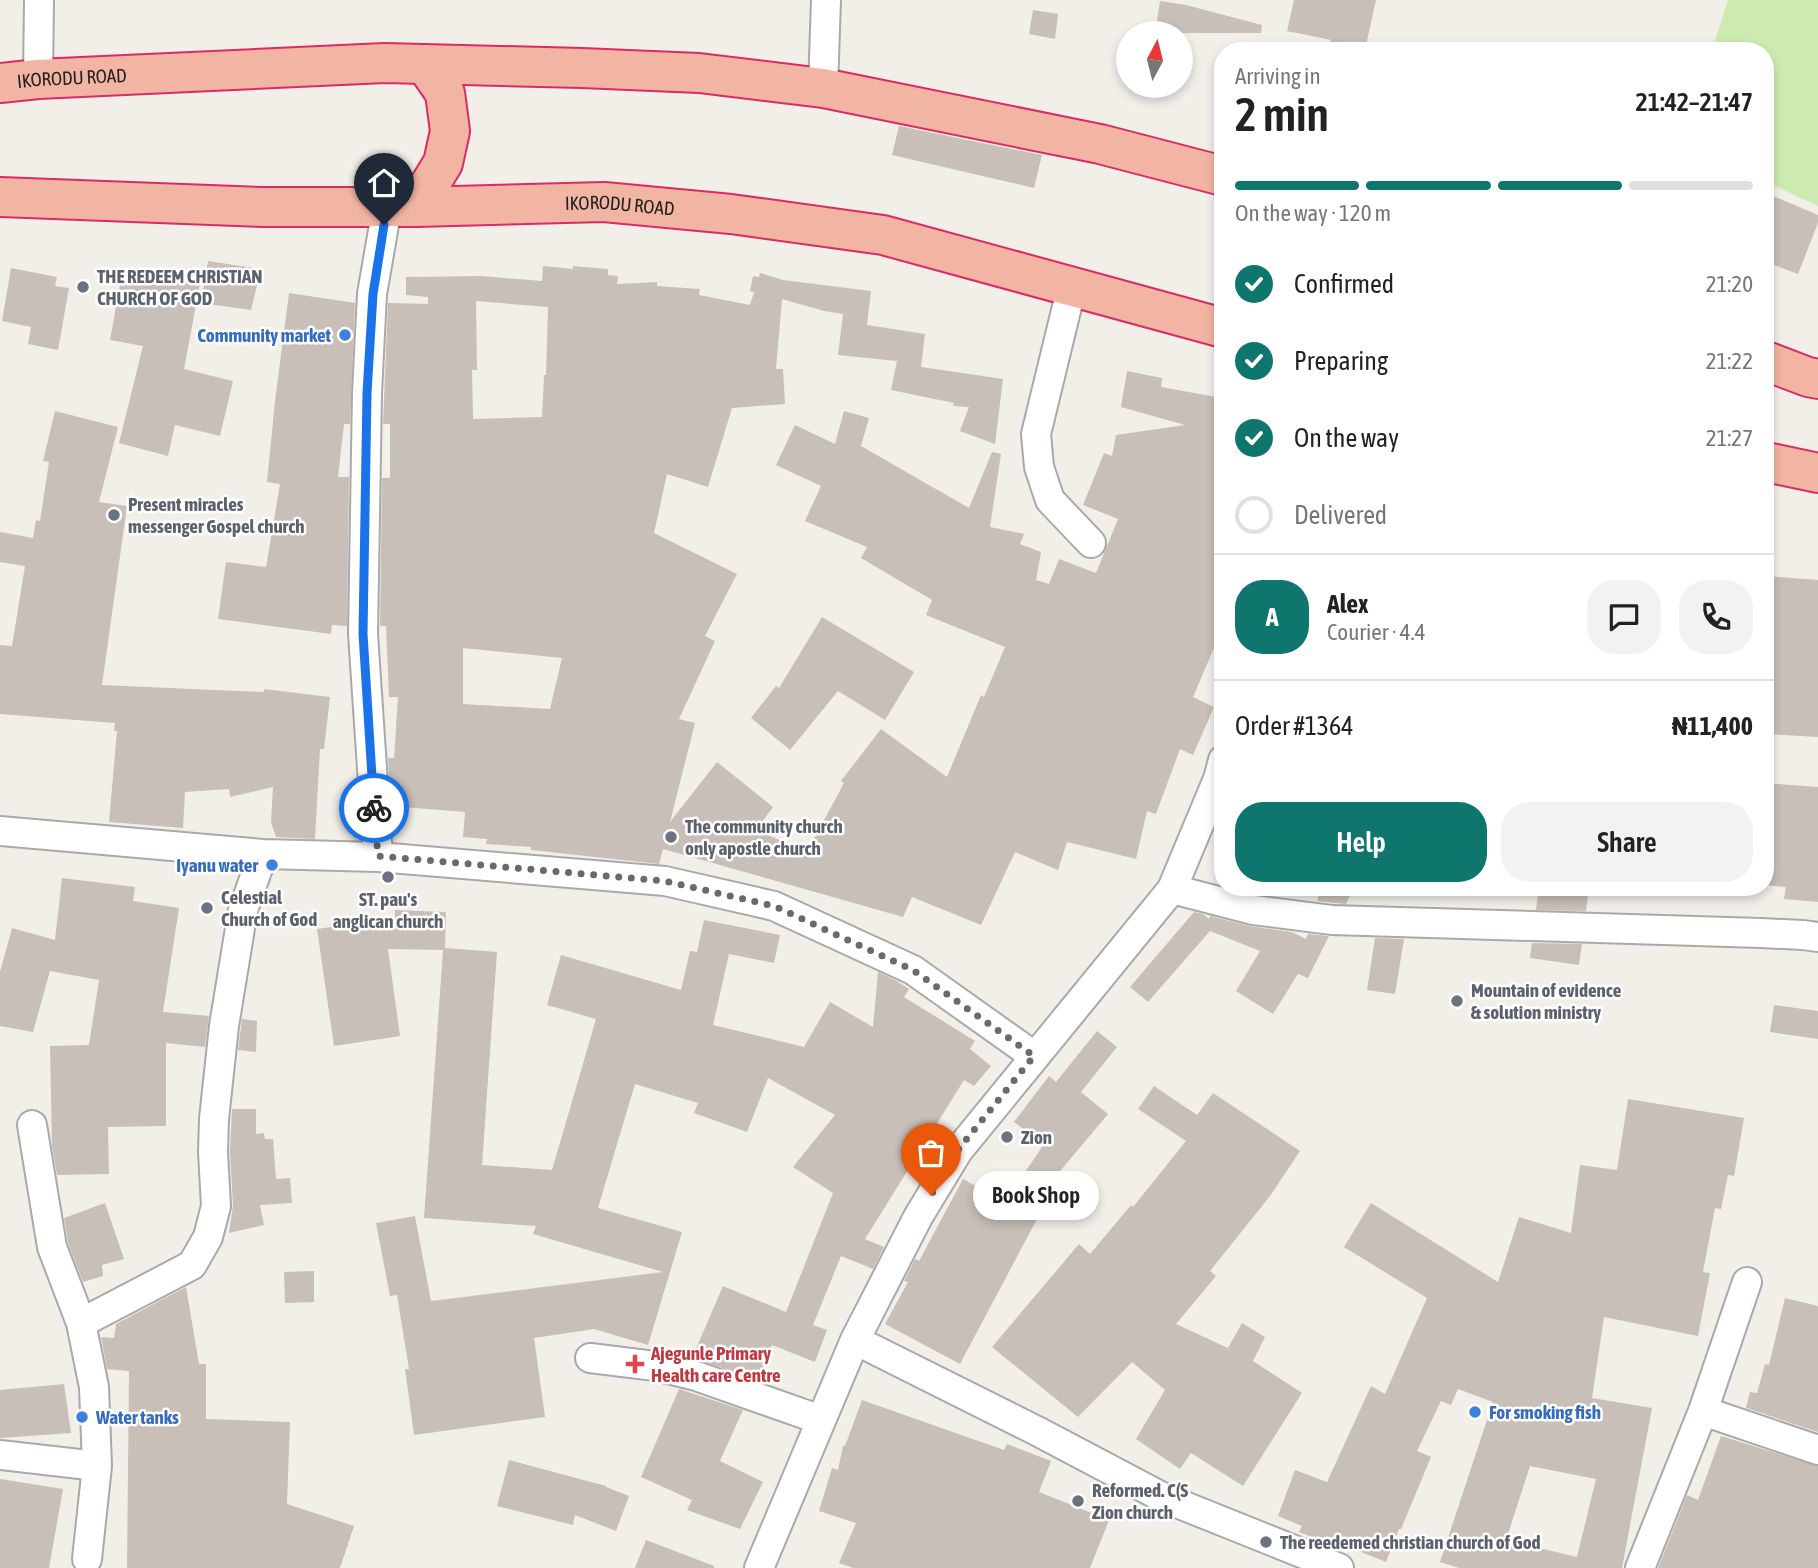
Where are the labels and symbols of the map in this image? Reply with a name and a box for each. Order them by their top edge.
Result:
north arrow [1116,21,1194,98]
street label: IKORODU ROAD [16,64,127,92]
pin [354,153,414,225]
street label: IKORODU ROAD [564,191,675,220]
place label: THE REDEEM CHRISTIAN CHURCH OF GOD [97,265,262,309]
marker: THE REDEEM CHRISTIAN CHURCH OF GOD [75,279,91,295]
place label: Community market [197,324,332,346]
marker: Community market [337,327,353,343]
place label: Present miracles messenger Gospel church [128,493,304,537]
marker: Present miracles messenger Gospel church [106,507,122,523]
courier [339,773,409,843]
place label: The community church only apostle church [685,815,843,859]
marker: The community church only apostle church [663,829,679,845]
place label: Iyanu water [176,854,258,876]
marker: Iyanu water [264,857,280,873]
marker: ST. pau's anglican church [380,869,396,885]
place label: Celestial Church of God [221,886,317,930]
place label: ST. pau's anglican church [333,888,443,932]
marker: Celestial Church of God [199,900,215,916]
place label: Mountain of evidence & solution ministry [1471,979,1622,1023]
marker: Mountain of evidence & solution ministry [1449,993,1465,1009]
pin [901,1123,961,1195]
place label: Zion [1021,1126,1052,1148]
marker: Zion [999,1129,1015,1145]
callout: Book Shop [973,1170,1099,1220]
place label: Ajegunle Primary Health care Centre [650,1342,781,1386]
marker: Ajegunle Primary Health care Centre [625,1354,645,1374]
place label: For smoking fish [1489,1401,1601,1423]
marker: For smoking fish [1467,1404,1483,1420]
place label: Water tanks [95,1406,179,1428]
marker: Water tanks [74,1409,90,1425]
place label: Reformed. C(S Zion church [1092,1479,1188,1523]
marker: Reformed. C(S Zion church [1070,1493,1086,1509]
place label: The reedemed christian church of God [1280,1531,1541,1553]
marker: The reedemed christian church of God [1258,1534,1274,1550]

